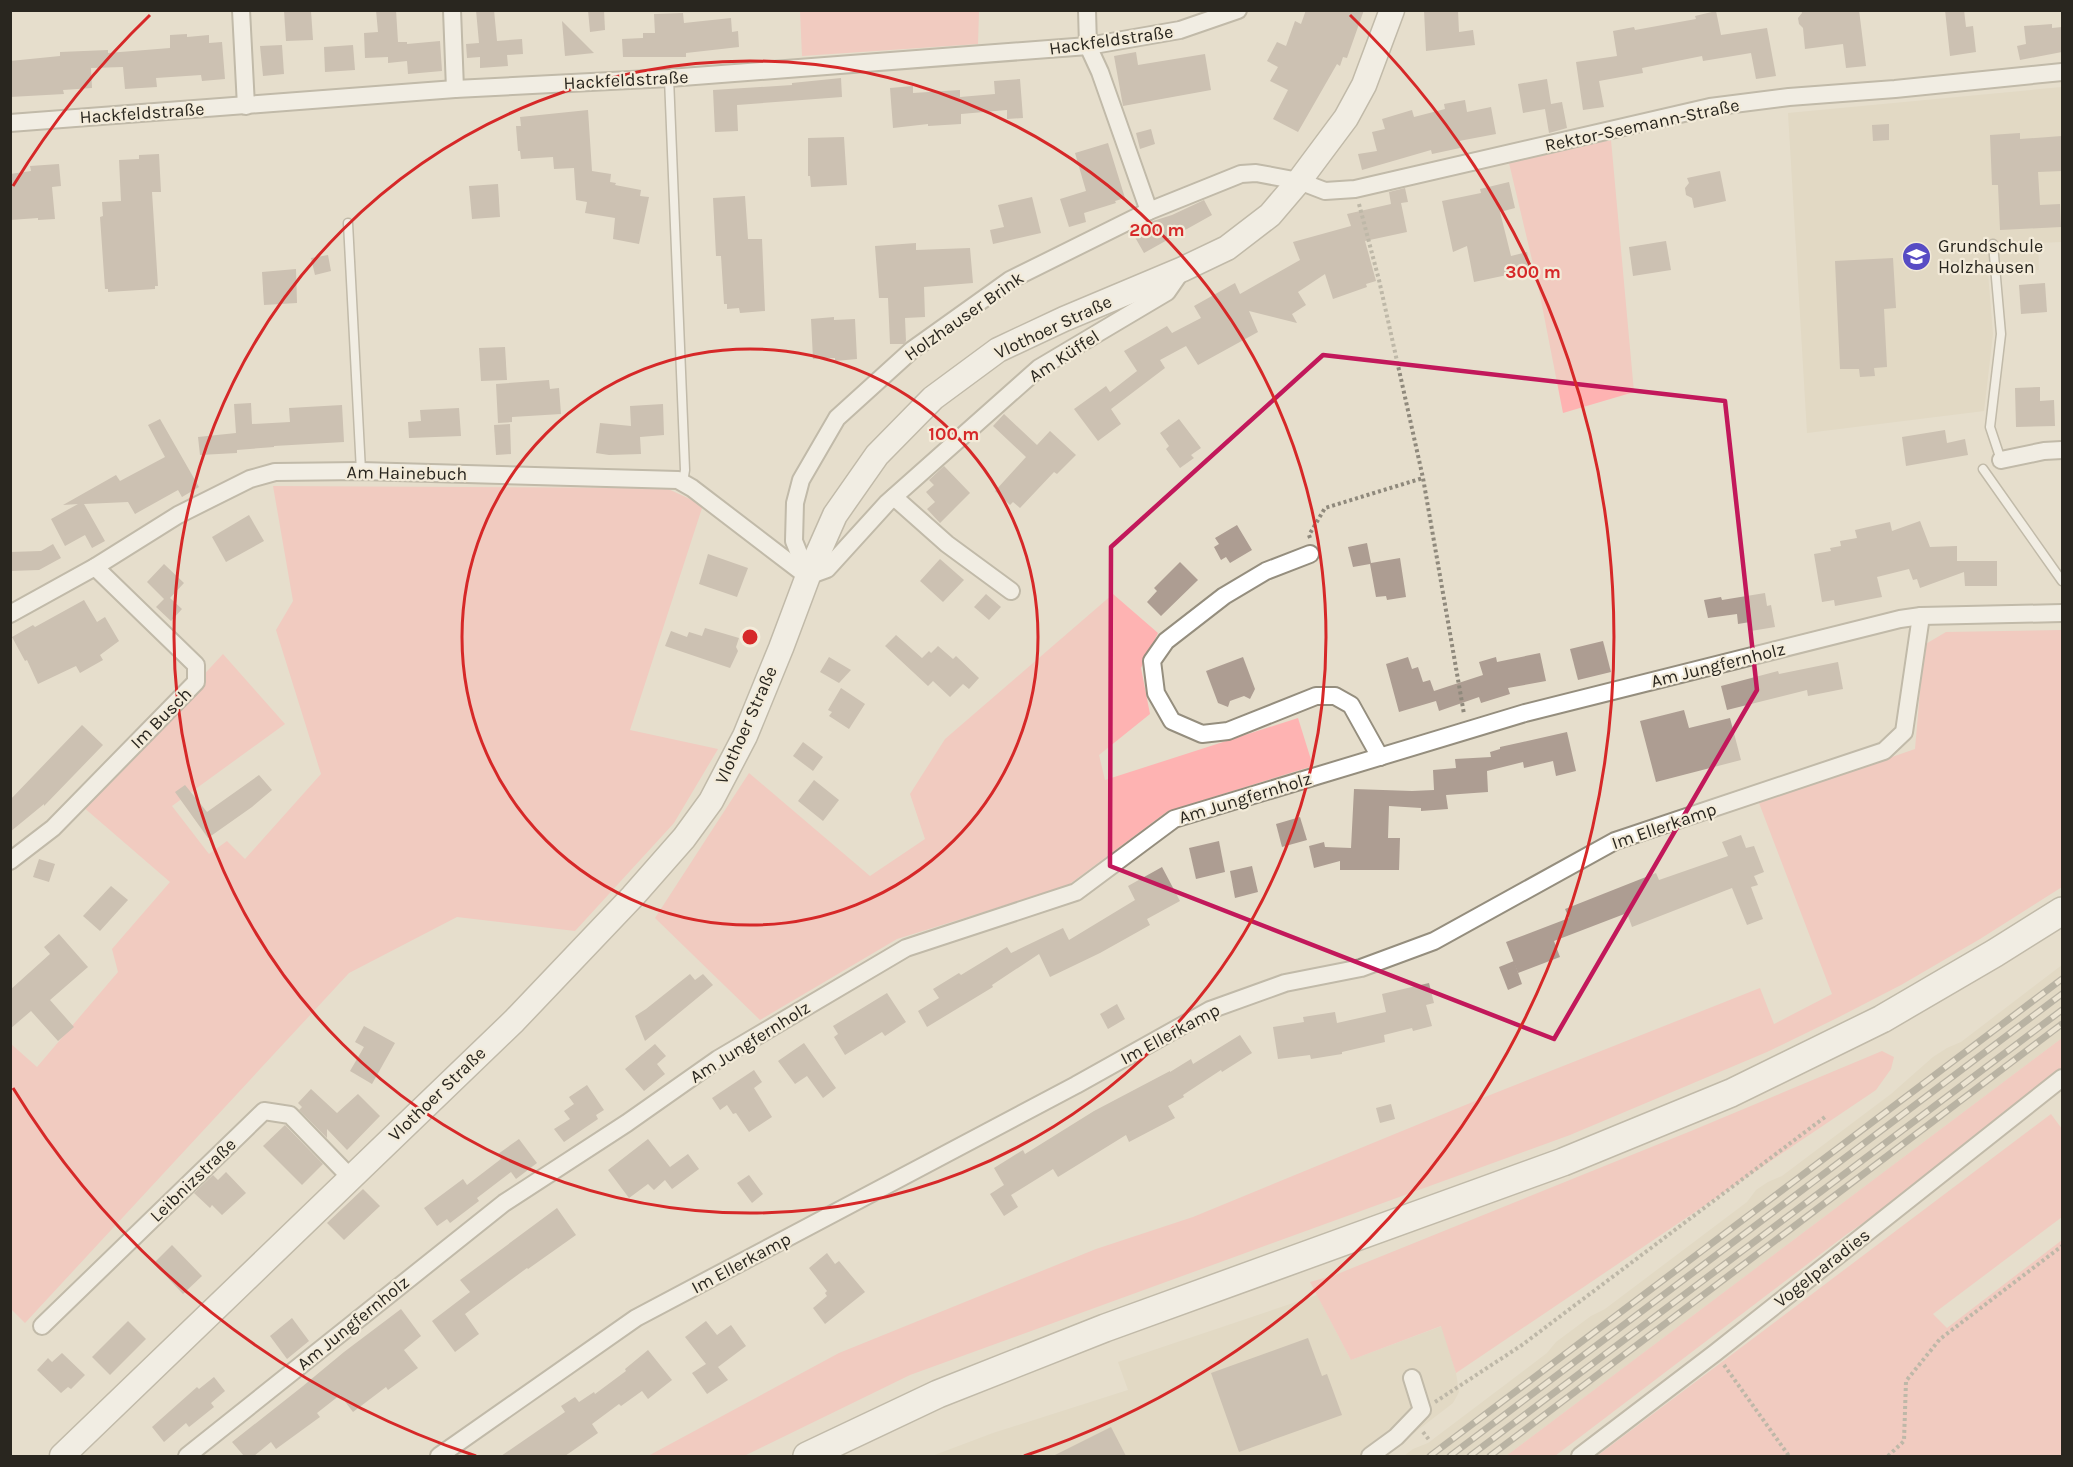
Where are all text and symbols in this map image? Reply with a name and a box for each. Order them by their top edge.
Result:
street label: Hackfeldstraße [1048,20,1174,60]
street label: Hackfeldstraße [563,66,689,94]
street label: Rektor-Seemann-Straße [1543,94,1741,156]
street label: Hackfeldstraße [79,98,205,128]
text: 200 m [1129,219,1185,241]
place label: Grundschule Holzhausen [1938,235,2043,278]
school or university icon: Grundschule Holzhausen [1901,240,1933,272]
text: 300 m [1505,261,1561,283]
street label: Holzhauser Brink [900,267,1028,365]
street label: Vlothoer Straße [991,290,1115,364]
street label: Am Küffel [1025,325,1103,387]
text: 100 m [929,423,979,445]
street label: Am Hainebuch [347,461,467,485]
centre of rings [740,627,760,647]
street label: Am Jungfernholz [1649,638,1787,692]
street label: Vlothoer Straße [710,663,782,787]
street label: Im Busch [126,683,196,753]
street label: Am Jungfernholz [1176,767,1314,829]
street label: Im Ellerkamp [1609,798,1719,854]
street label: Am Jungfernholz [686,996,814,1088]
street label: Im Ellerkamp [1116,999,1224,1069]
street label: Vlothoer Straße [384,1042,490,1146]
street label: Leibnizstraße [145,1133,241,1227]
street label: Vogelparadies [1770,1224,1874,1312]
street label: Im Ellerkamp [687,1228,795,1298]
street label: Am Jungfernholz [293,1271,413,1375]

